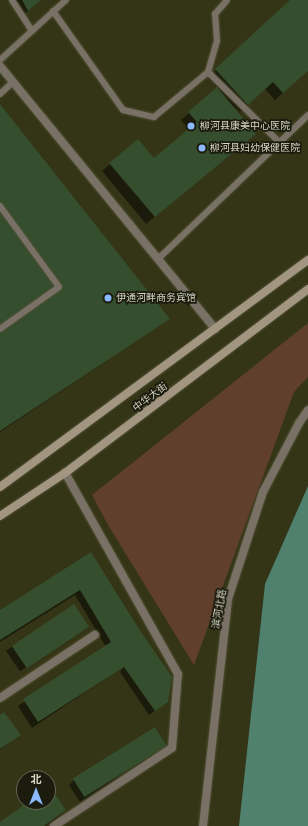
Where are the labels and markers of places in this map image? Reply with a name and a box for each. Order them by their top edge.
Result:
marker: 柳河县康美中心医院 [185,120,197,132]
place label: 柳河县康美中心医院 [200,120,290,132]
place label: 柳河县妇幼保健医院 [210,142,300,154]
marker: 柳河县妇幼保健医院 [197,143,207,153]
place label: 伊通河畔商务宾馆 [116,292,196,304]
marker: 伊通河畔商务宾馆 [103,293,113,303]

